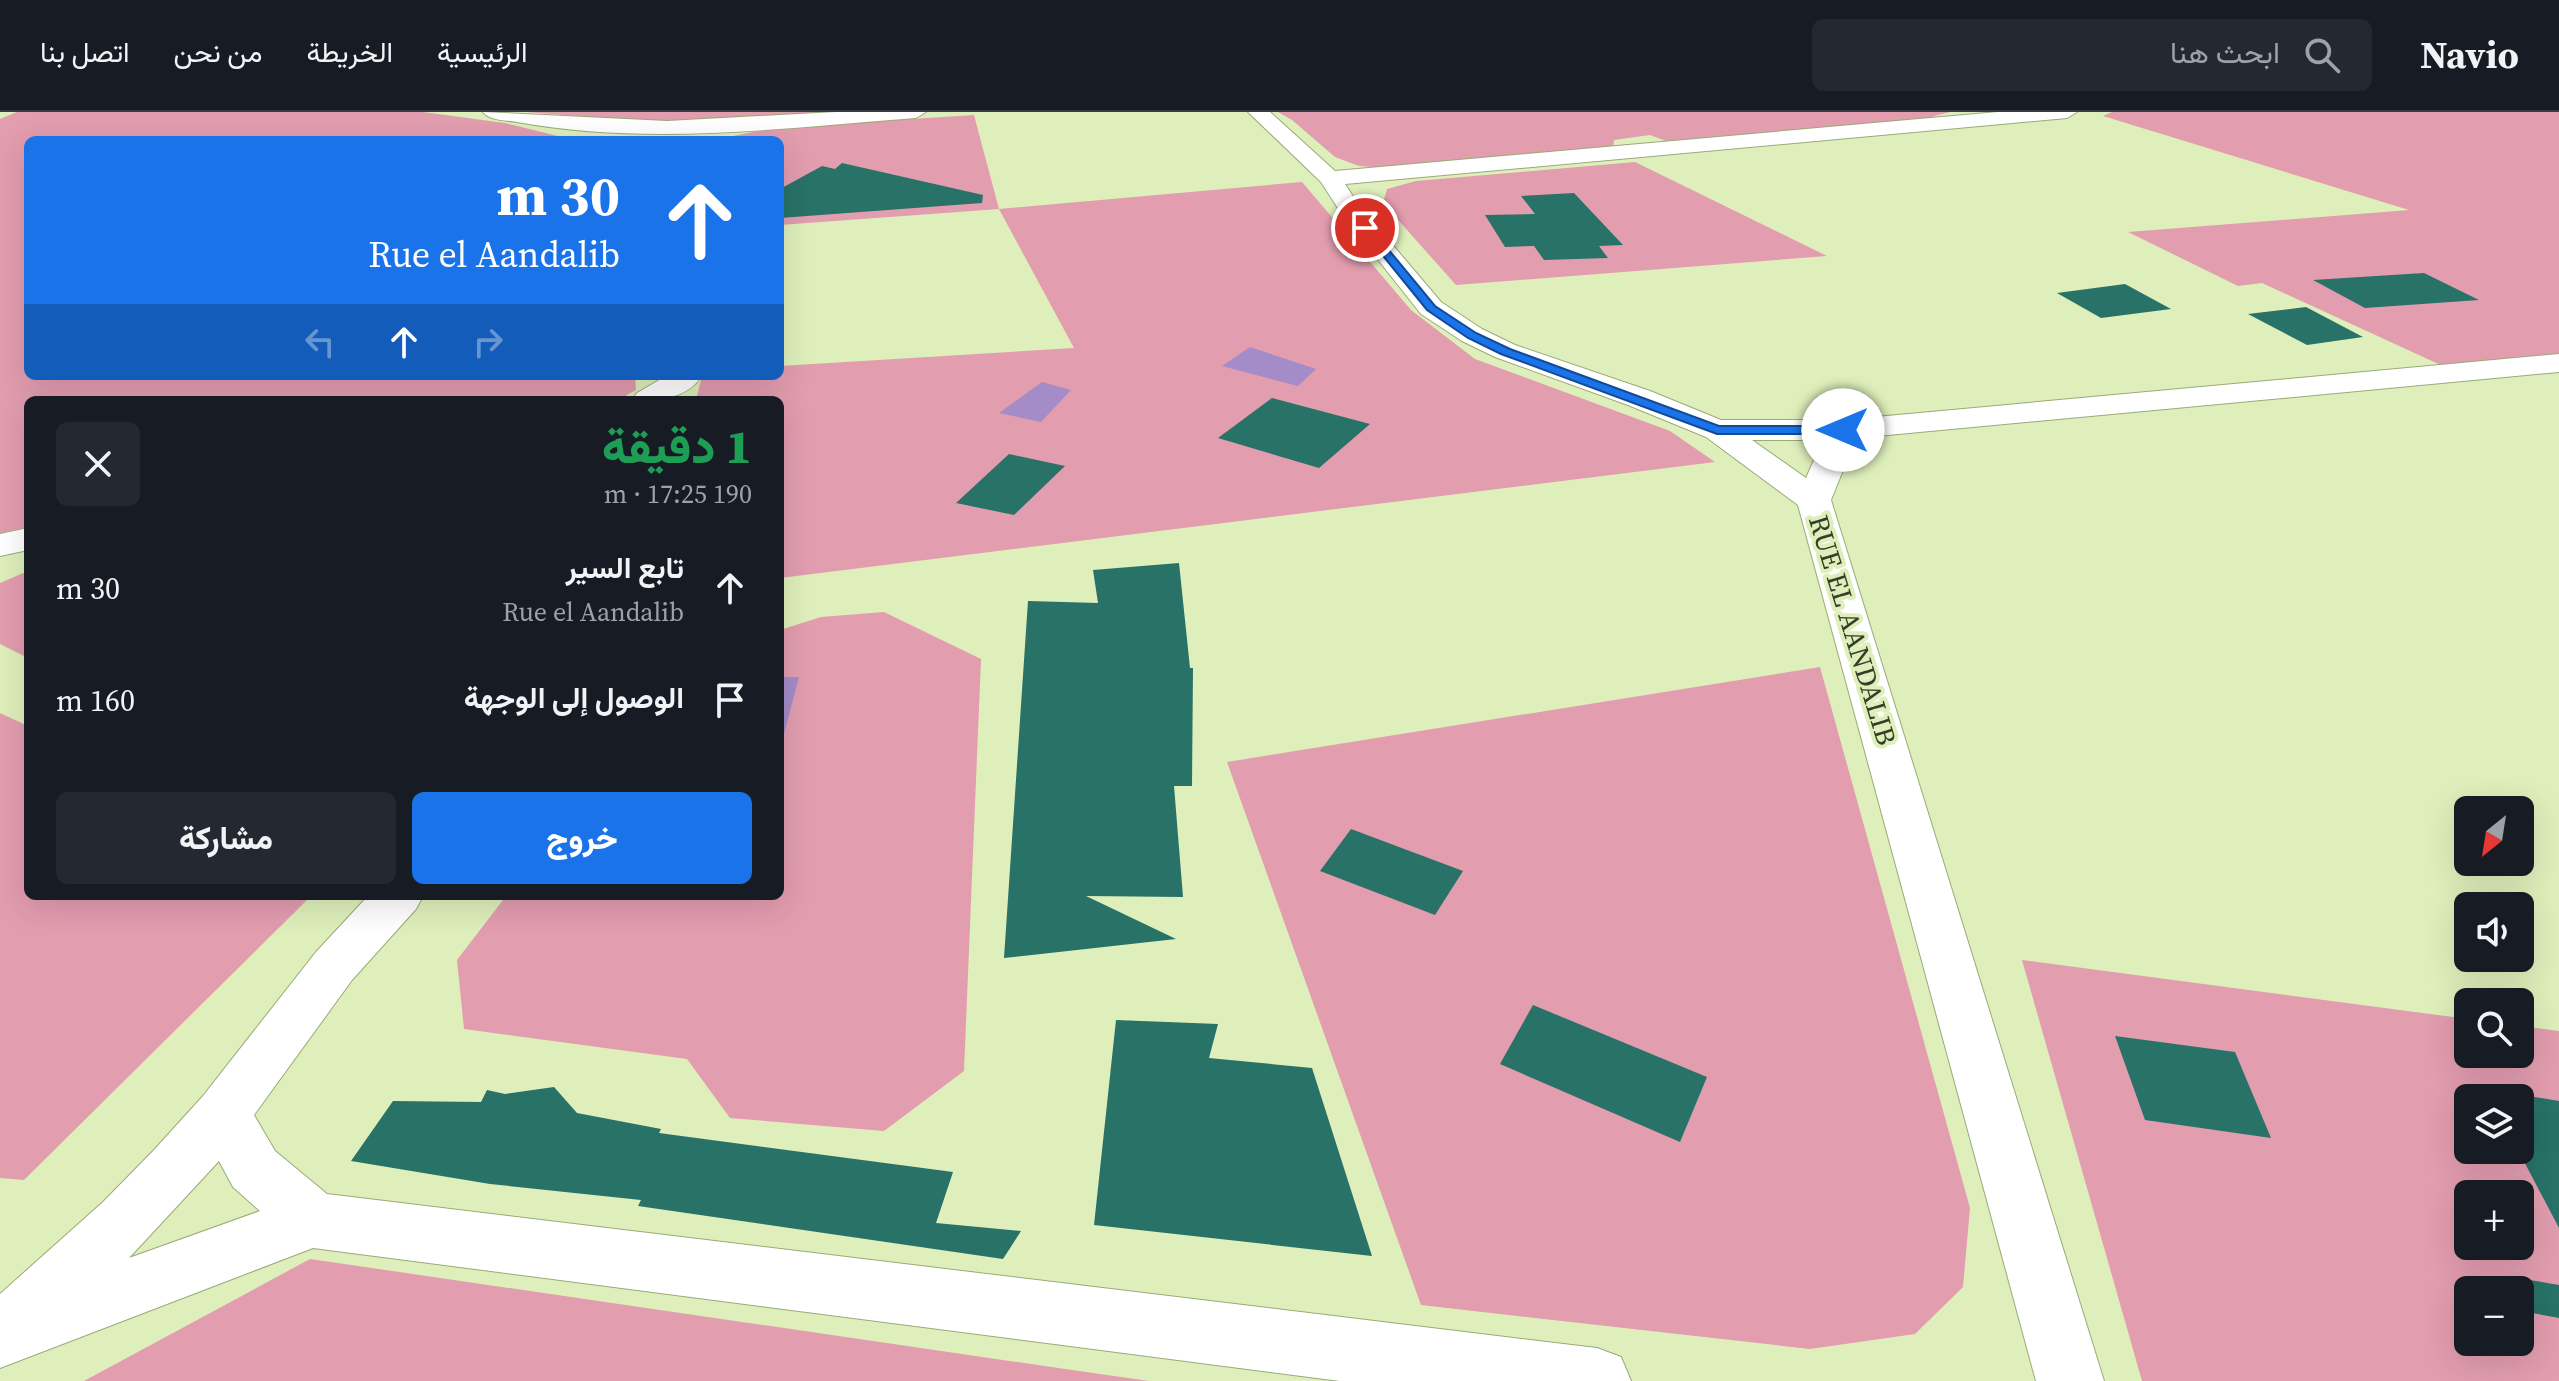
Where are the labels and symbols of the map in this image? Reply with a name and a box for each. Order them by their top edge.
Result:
pin [1331,194,1399,262]
position arrow [1801,388,1885,472]
street label: RUE EL AANDALIB [1800,510,1906,750]
north arrow [2454,796,2534,876]

